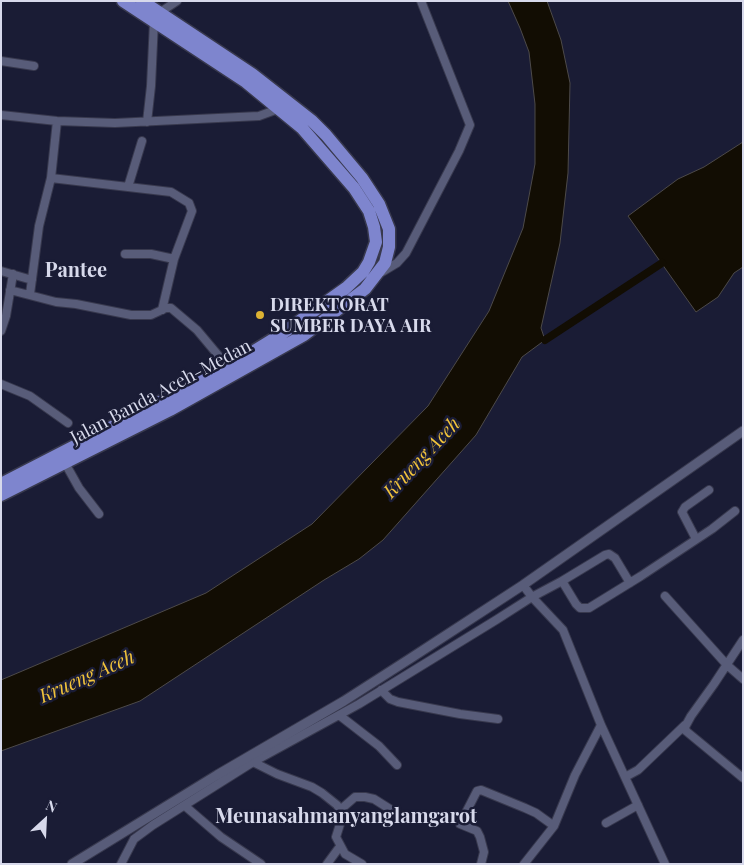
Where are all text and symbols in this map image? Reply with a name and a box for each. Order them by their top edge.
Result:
district label: Pantee [45,259,107,283]
place label: DIREKTORAT SUMBER DAYA AIR [270,294,431,336]
marker: DIREKTORAT SUMBER DAYA AIR [254,309,266,321]
street label: Jalan Banda Aceh-Medan [67,335,255,449]
water label: Krueng Aceh [379,413,465,503]
water label: Krueng Aceh [36,646,138,708]
north arrow [20,795,70,845]
text: N [43,795,60,817]
district label: Meunasahmanyanglamgarot [215,805,477,829]

